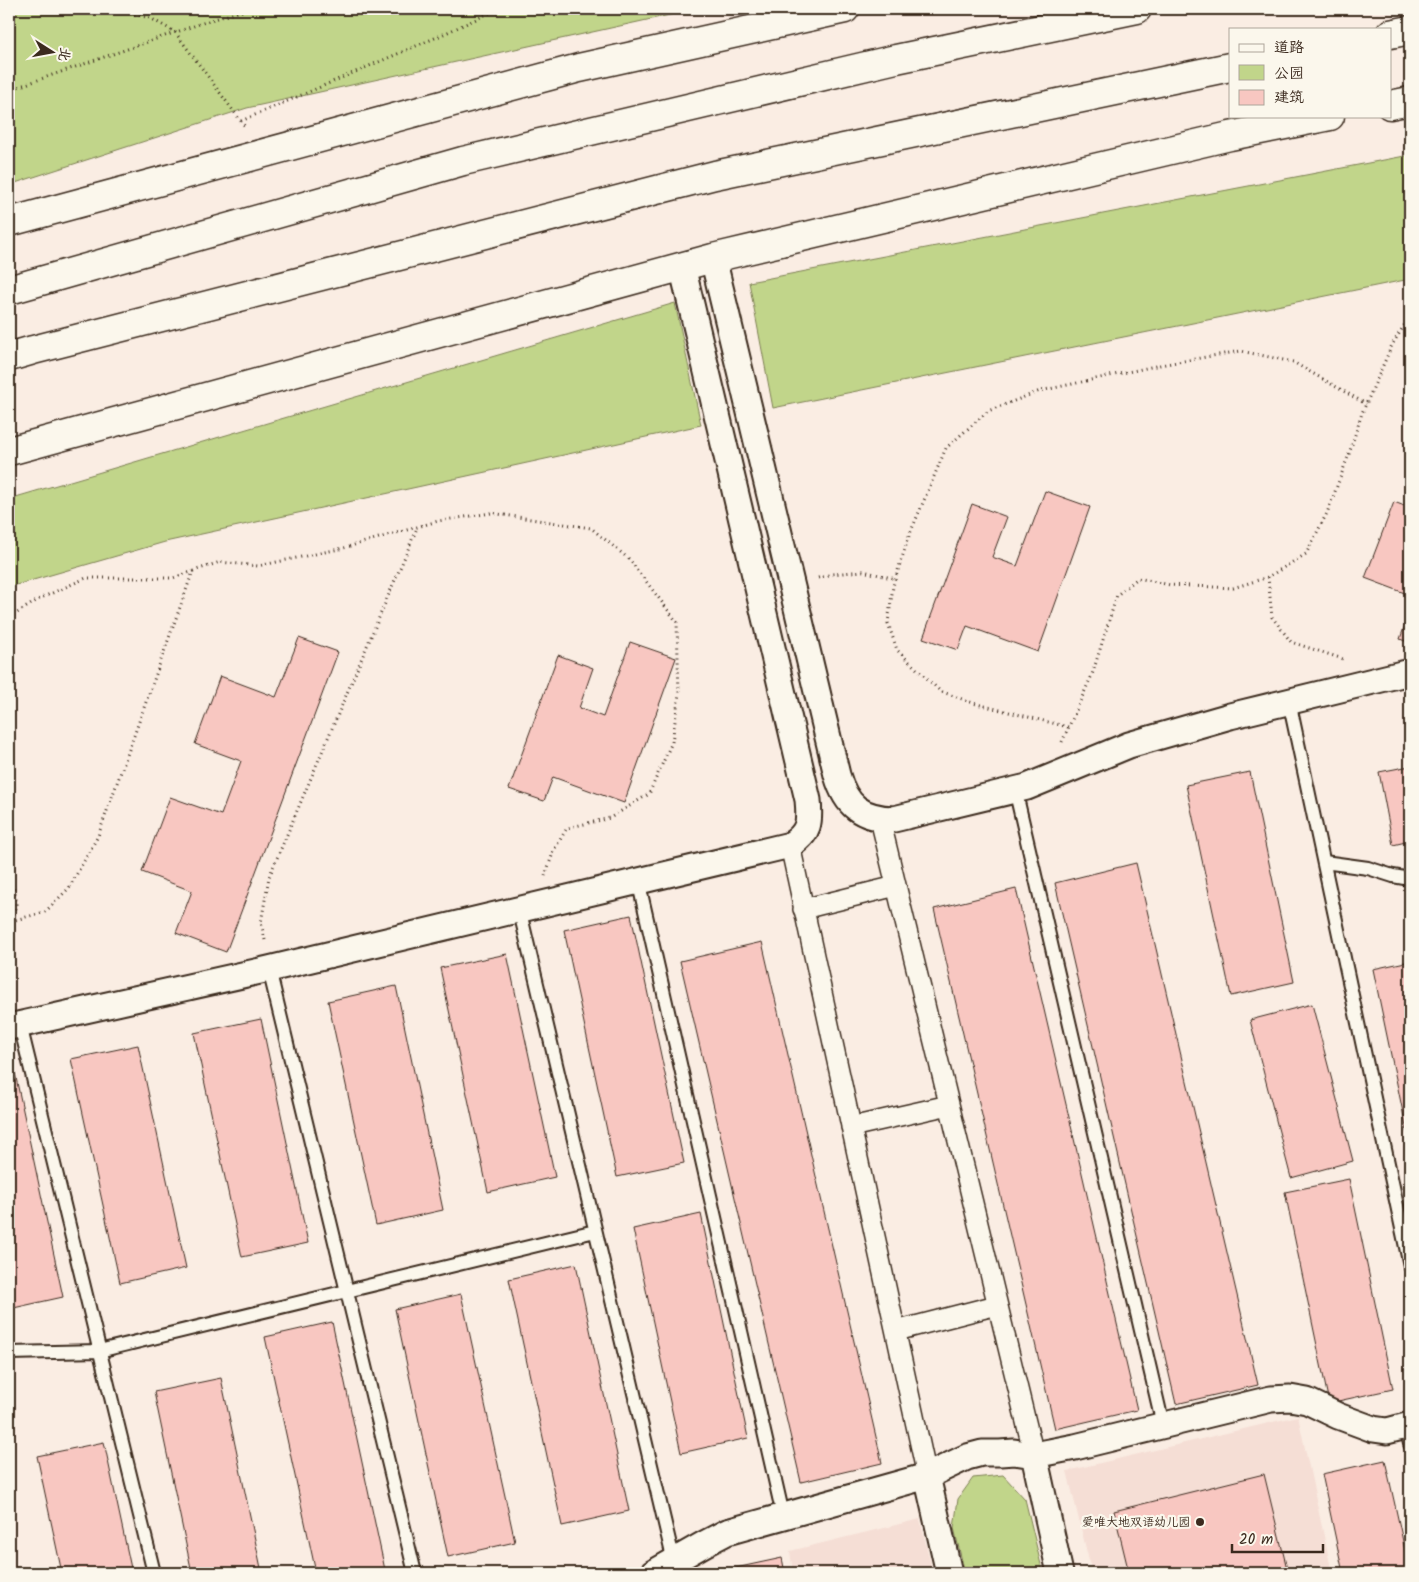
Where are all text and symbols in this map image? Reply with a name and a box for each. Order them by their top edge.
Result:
north arrow [28,28,78,78]
legend [1229,28,1392,118]
text: 道路 [1274,36,1304,60]
text: 北 [52,45,76,63]
text: 公园 [1274,62,1304,86]
text: 建筑 [1274,86,1304,110]
place label: 爱唯大地双语幼儿园 [1082,1513,1190,1532]
marker: 爱唯大地双语幼儿园 [1194,1516,1206,1528]
scale bar [1232,1522,1323,1554]
text: 20 m [1239,1528,1273,1552]

